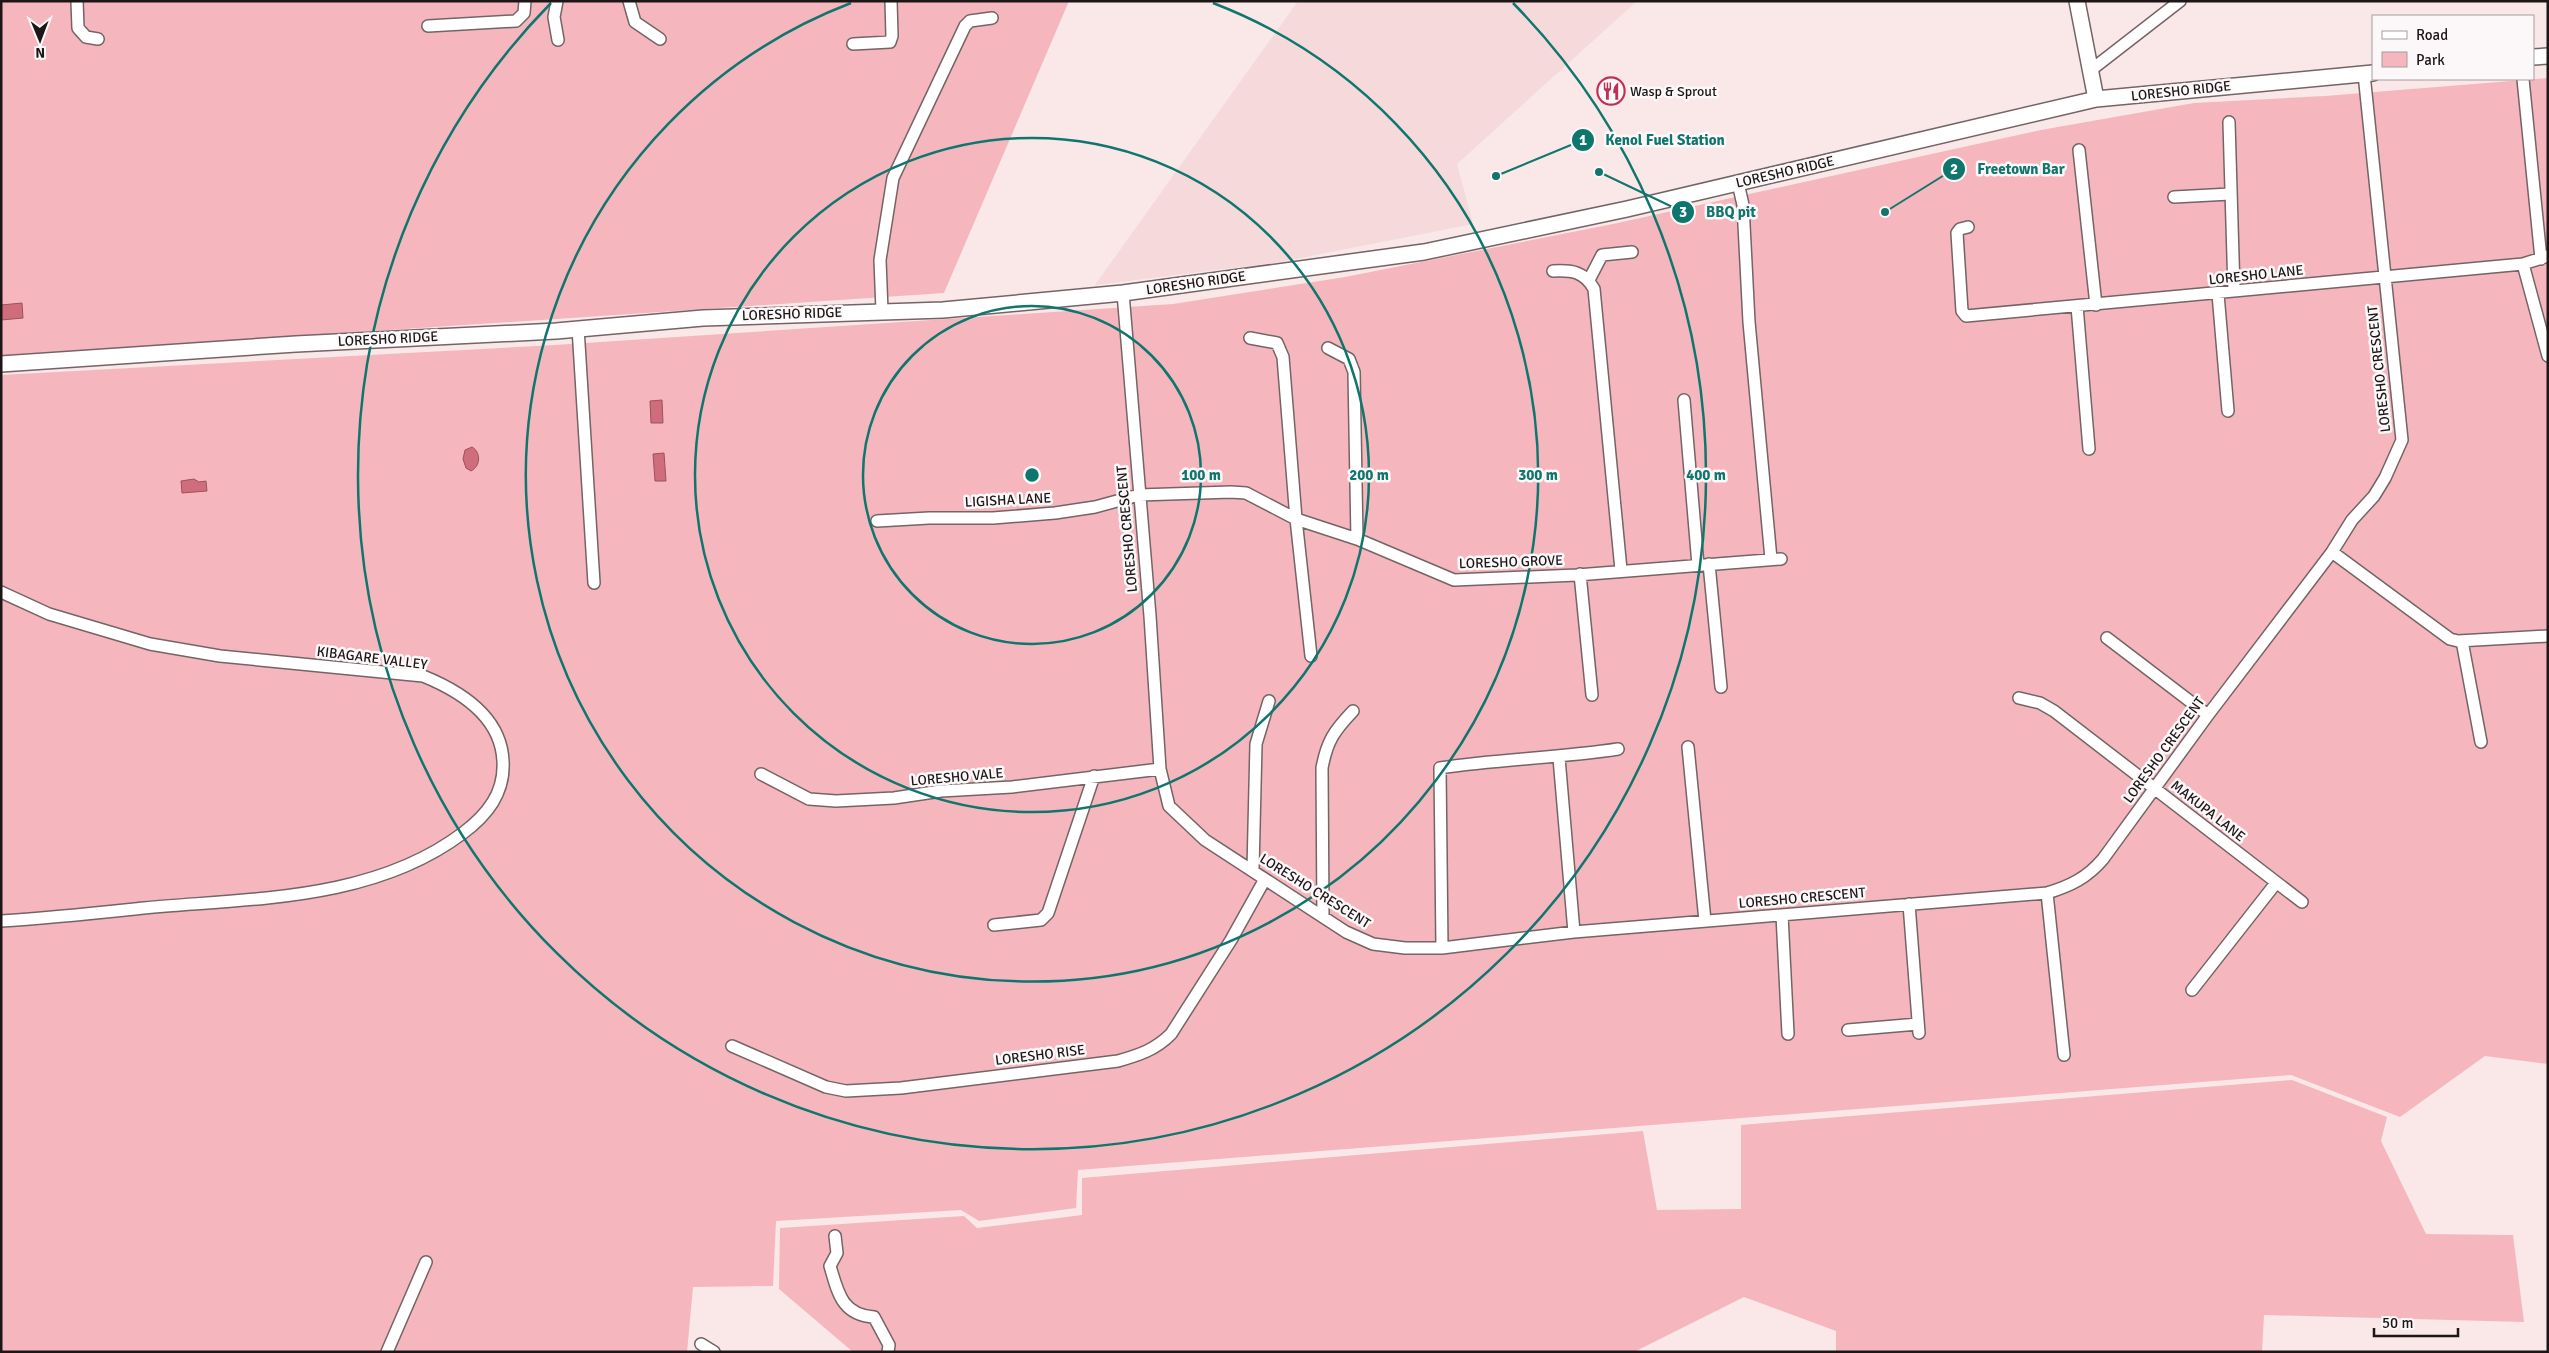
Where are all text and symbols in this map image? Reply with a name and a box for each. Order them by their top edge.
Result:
north arrow [15,15,65,65]
legend [2372,15,2534,80]
text: Road [2416,26,2448,44]
text: N [35,44,45,61]
text: Park [2416,51,2445,69]
restaurant icon: Wasp & Sprout [1596,76,1626,106]
street label: LORESHO RIDGE [2130,77,2232,105]
place label: Wasp & Sprout [1630,83,1717,100]
callout: Kenol Fuel Station [1570,125,1735,155]
text: 1 [1579,131,1587,149]
text: Kenol Fuel Station [1605,131,1725,149]
street label: LORESHO RIDGE [1734,152,1836,192]
callout: Freetown Bar [1942,154,2074,184]
text: 2 [1950,160,1958,178]
text: Freetown Bar [1977,160,2065,178]
callout: BBQ pit [1671,197,1765,227]
text: 3 [1679,203,1687,221]
text: BBQ pit [1706,203,1756,221]
street label: LORESHO LANE [2208,262,2304,288]
street label: LORESHO RIDGE [1145,268,1247,298]
street label: LORESHO RIDGE [741,304,843,324]
street label: LORESHO CRESCENT [2364,305,2394,433]
street label: LORESHO RIDGE [337,328,439,350]
street label: LORESHO CRESCENT [1113,465,1141,593]
centre of rings [1023,466,1041,484]
text: 100 m [1181,466,1221,484]
text: 200 m [1349,466,1389,484]
text: 300 m [1518,466,1558,484]
text: 400 m [1686,466,1726,484]
street label: LIGISHA LANE [964,489,1052,511]
street label: LORESHO GROVE [1459,552,1563,572]
street label: KIBAGARE VALLEY [316,643,428,673]
street label: LORESHO CRESCENT [2120,693,2208,806]
street label: LORESHO VALE [910,764,1004,790]
street label: MAKUPA LANE [2168,777,2249,845]
street label: LORESHO CRESCENT [1257,850,1374,932]
street label: LORESHO CRESCENT [1738,884,1866,912]
street label: LORESHO RISE [994,1041,1086,1069]
scale bar [2374,1306,2458,1338]
text: 50 m [2382,1314,2413,1332]

